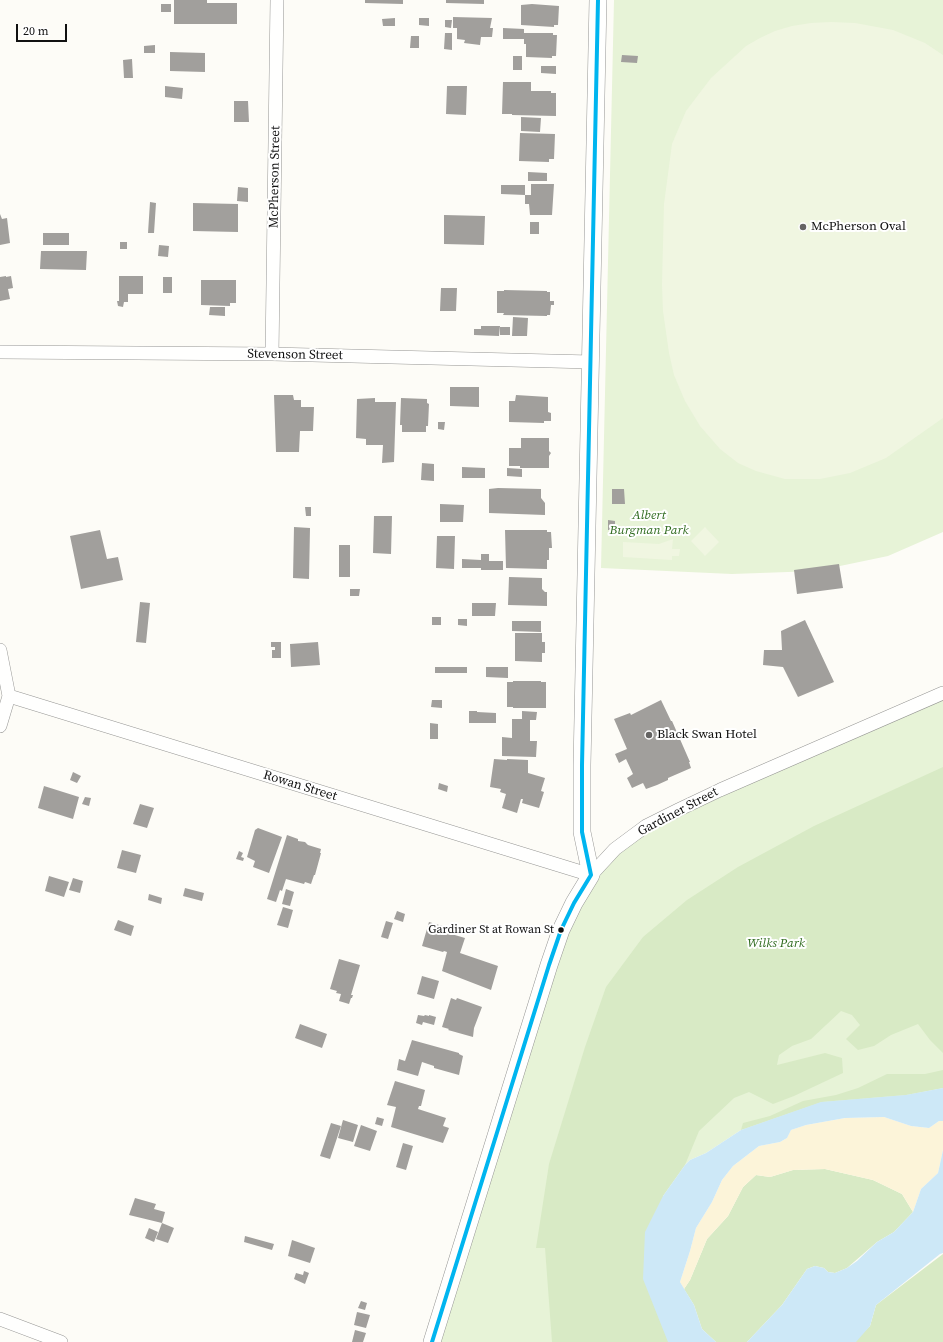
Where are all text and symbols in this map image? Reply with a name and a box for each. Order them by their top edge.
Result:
scale bar [18,16,69,42]
text: 20 m [23,23,49,39]
street label: McPherson Street [266,126,284,228]
place label: McPherson Oval [811,219,906,235]
marker: McPherson Oval [798,222,808,232]
street label: Stevenson Street [247,346,343,364]
park label: Albert Burgman Park [609,508,689,539]
place label: Black Swan Hotel [657,727,757,743]
marker: Black Swan Hotel [644,730,654,740]
street label: Rowan Street [261,767,339,805]
street label: Gardiner Street [635,784,721,840]
place label: Gardiner St at Rowan St [428,923,554,937]
marker: Gardiner St at Rowan St [556,925,566,935]
park label: Wilks Park [747,936,805,952]

